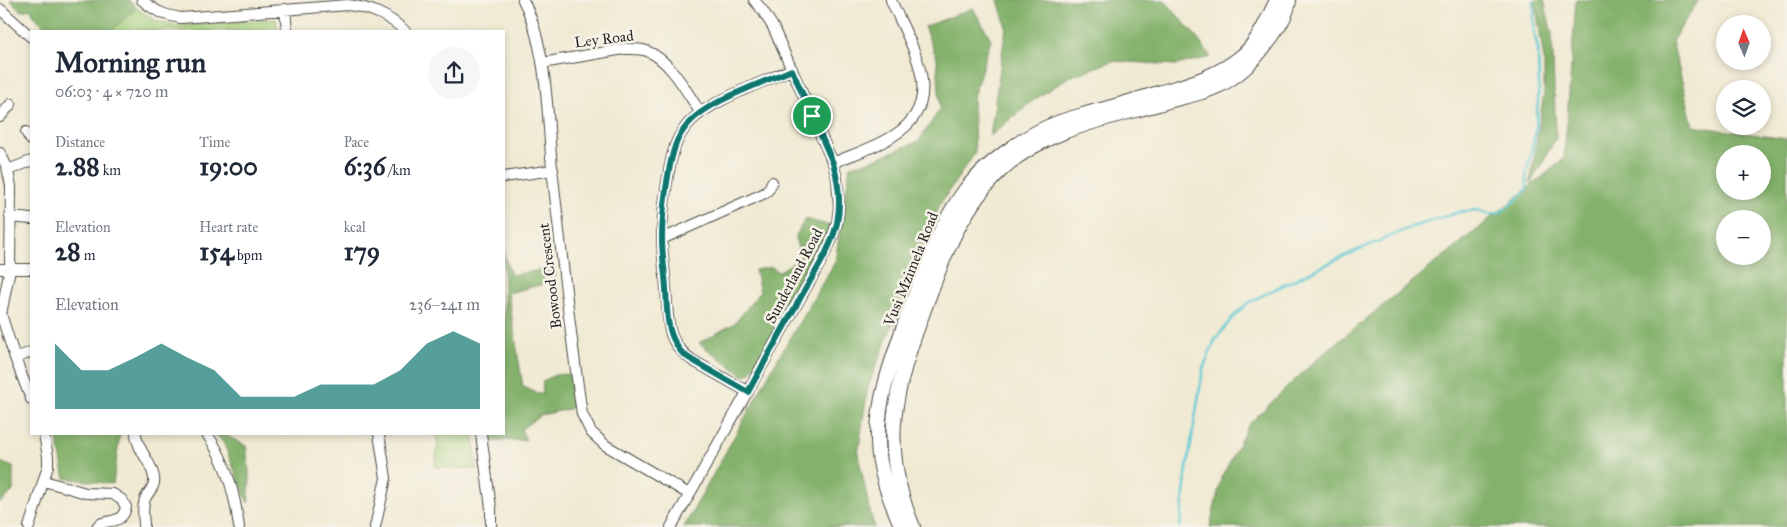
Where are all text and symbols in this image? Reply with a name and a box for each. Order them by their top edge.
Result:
north arrow [1716,15,1771,70]
map controls [1716,15,1771,265]
street label: Ley Road [573,26,635,52]
text: Morning run [55,45,206,80]
button: share [428,47,480,99]
button: layers [1716,80,1771,135]
text: 06:03 · 4 × 720 m [55,82,168,101]
pin [791,95,833,137]
icon: arrive [798,102,826,130]
text: Distance [55,134,105,151]
text: Time [199,134,230,151]
text: Pace [344,134,369,151]
button: + [1716,145,1771,200]
text: 2.88 [55,151,100,182]
text: 19:00 [199,151,258,182]
text: 6:36 [344,151,386,182]
text: km [100,162,121,179]
text: /km [386,162,411,179]
street label: Vusi Mzimela Road [879,209,942,330]
button: − [1716,210,1771,265]
text: Elevation [55,219,111,236]
text: Heart rate [199,219,258,236]
text: kcal [344,219,366,236]
street label: Bowood Crescent [534,221,565,330]
street label: Sunderland Road [761,225,827,327]
text: 28 [55,236,81,267]
text: 154 [199,236,234,267]
text: 179 [344,236,380,267]
text: m [81,247,95,264]
text: bpm [234,247,262,264]
text: Elevation [55,295,119,314]
text: 236–241 m [409,295,480,314]

